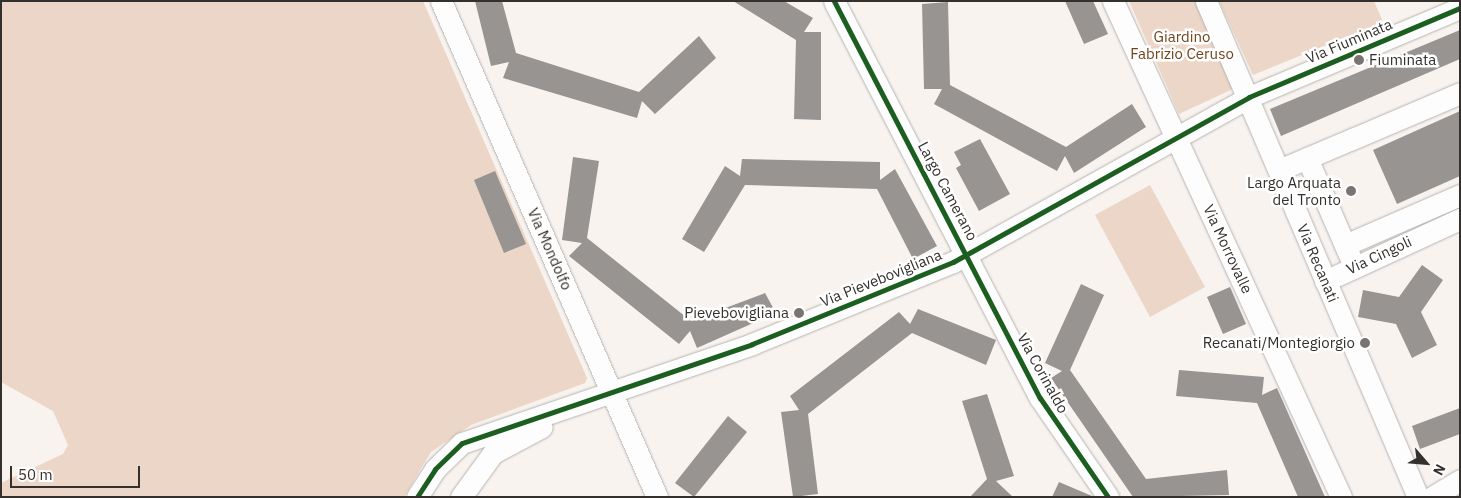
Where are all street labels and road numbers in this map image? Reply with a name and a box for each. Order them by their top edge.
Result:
street label: Via Fiuminata [1303,15,1395,67]
street label: Largo Camerano [914,138,982,244]
street label: Via Morrovalle [1200,202,1256,296]
street label: Via Mondolfo [524,205,576,293]
street label: Via Recanati [1293,221,1343,305]
street label: Via Cingoli [1343,232,1415,278]
street label: Via Pievebovigliana [818,245,944,311]
street label: Via Corinaldo [1014,330,1072,416]

